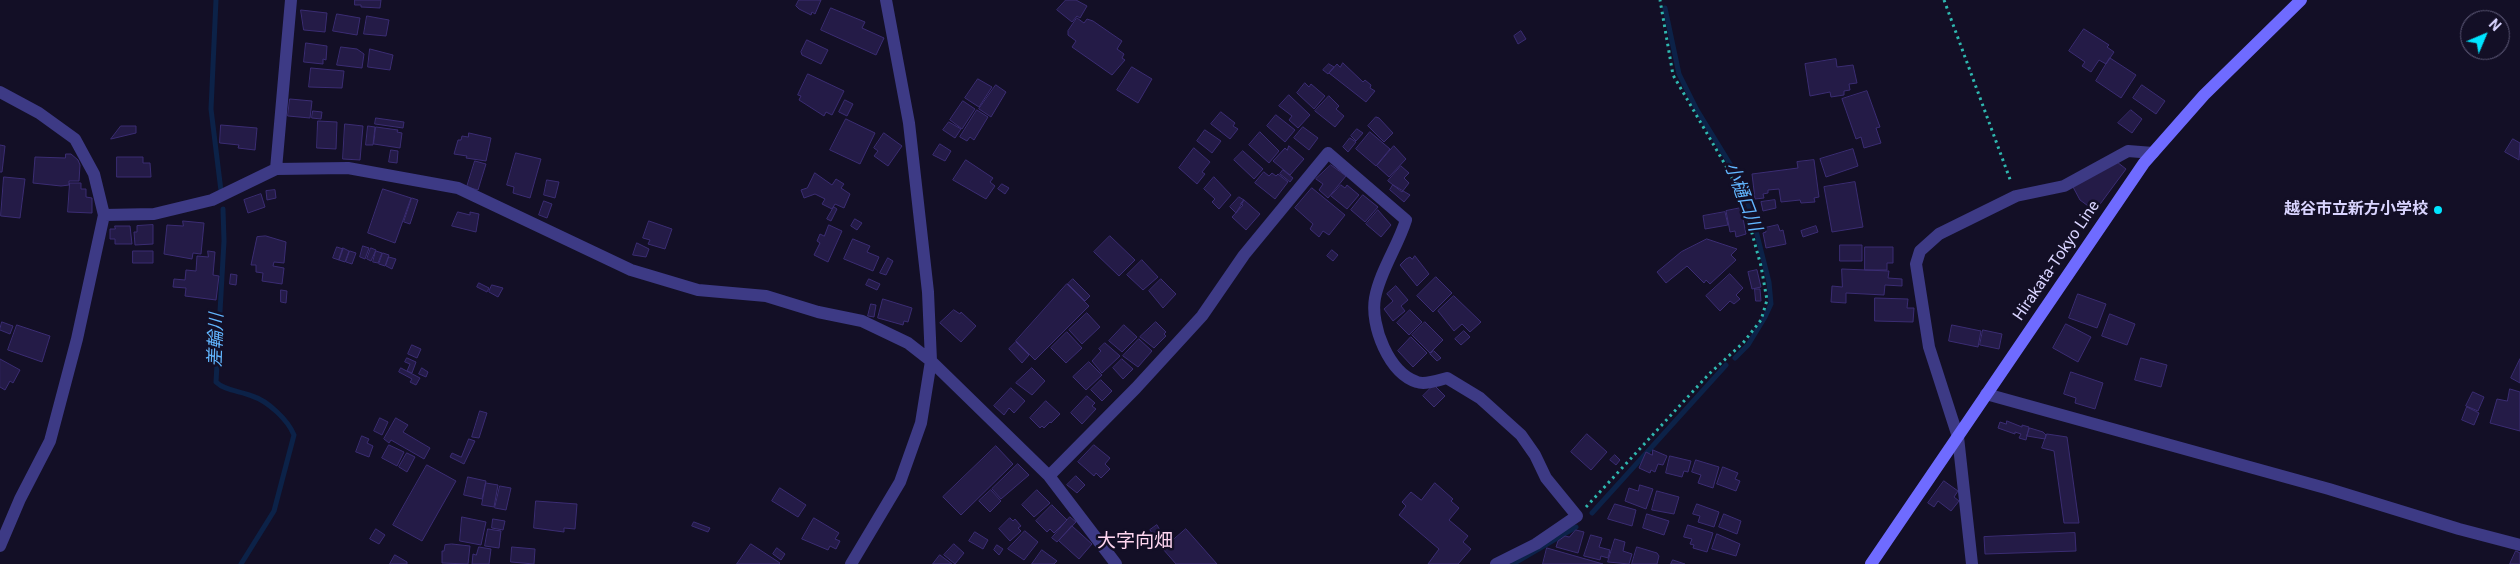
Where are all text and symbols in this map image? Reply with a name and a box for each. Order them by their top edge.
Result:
north arrow [2460,10,2510,60]
text: N [2486,16,2504,34]
water label: 小樋口川 [1719,160,1765,234]
street label: Hirakata-Tokyo Line [2010,197,2104,325]
place label: 越谷市立新方小学校 [2284,200,2428,220]
marker: 越谷市立新方小学校 [2432,204,2444,216]
water label: 差輪川 [205,313,229,367]
district label: 大字向畑 [1097,531,1173,553]

